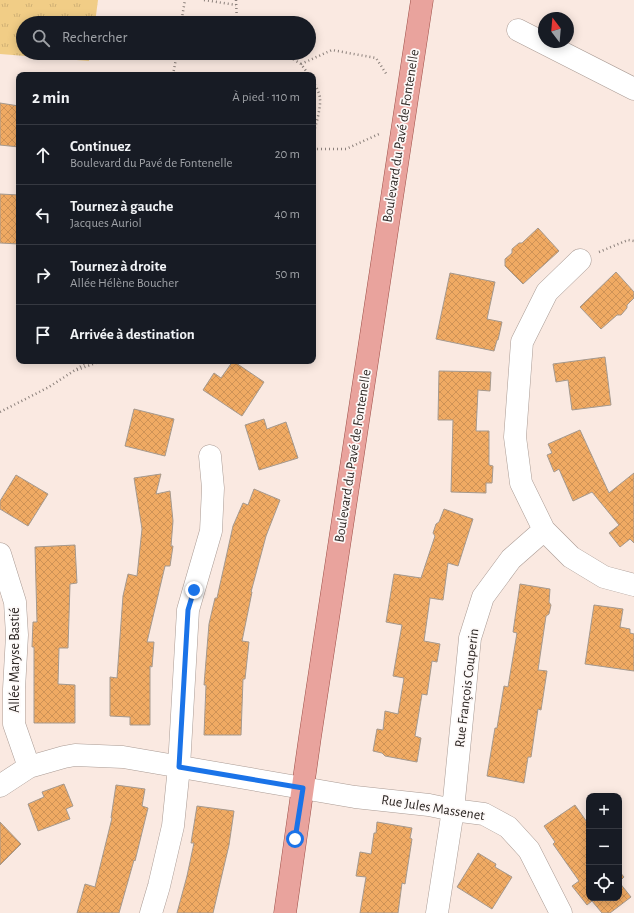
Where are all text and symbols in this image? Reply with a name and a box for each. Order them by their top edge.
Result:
north arrow [538,12,574,48]
search box [16,16,316,60]
icon: search [30,27,52,49]
text: Rechercher [62,30,127,45]
street label: Boulevard du Pavé de Fontenelle [380,48,422,224]
text: 2 min [32,89,70,106]
text: À pied · 110 m [232,91,300,104]
text: Continuez [70,139,131,154]
icon: ahead [32,144,54,166]
text: 20 m [275,148,300,161]
text: Boulevard du Pavé de Fontenelle [70,157,233,170]
text: Tournez à gauche [70,199,173,214]
icon: left [32,204,54,226]
text: 40 m [274,208,300,221]
text: Jacques Auriol [70,217,142,230]
text: Tournez à droite [70,259,167,274]
icon: right [32,264,54,286]
text: 50 m [275,268,300,281]
text: Allée Hélène Boucher [70,277,179,290]
icon: arrive [32,324,54,346]
text: Arrivée à destination [70,327,195,342]
street label: Boulevard du Pavé de Fontenelle [332,368,374,544]
route end [185,581,203,599]
street label: Allée Maryse Bastié [8,607,22,713]
street label: Rue François Couperin [453,628,481,748]
street label: Rue Jules Massenet [380,793,486,823]
map controls [586,793,622,901]
button: + [586,793,622,829]
button: − [586,829,622,865]
route start [286,830,304,848]
button: locate [586,865,622,901]

